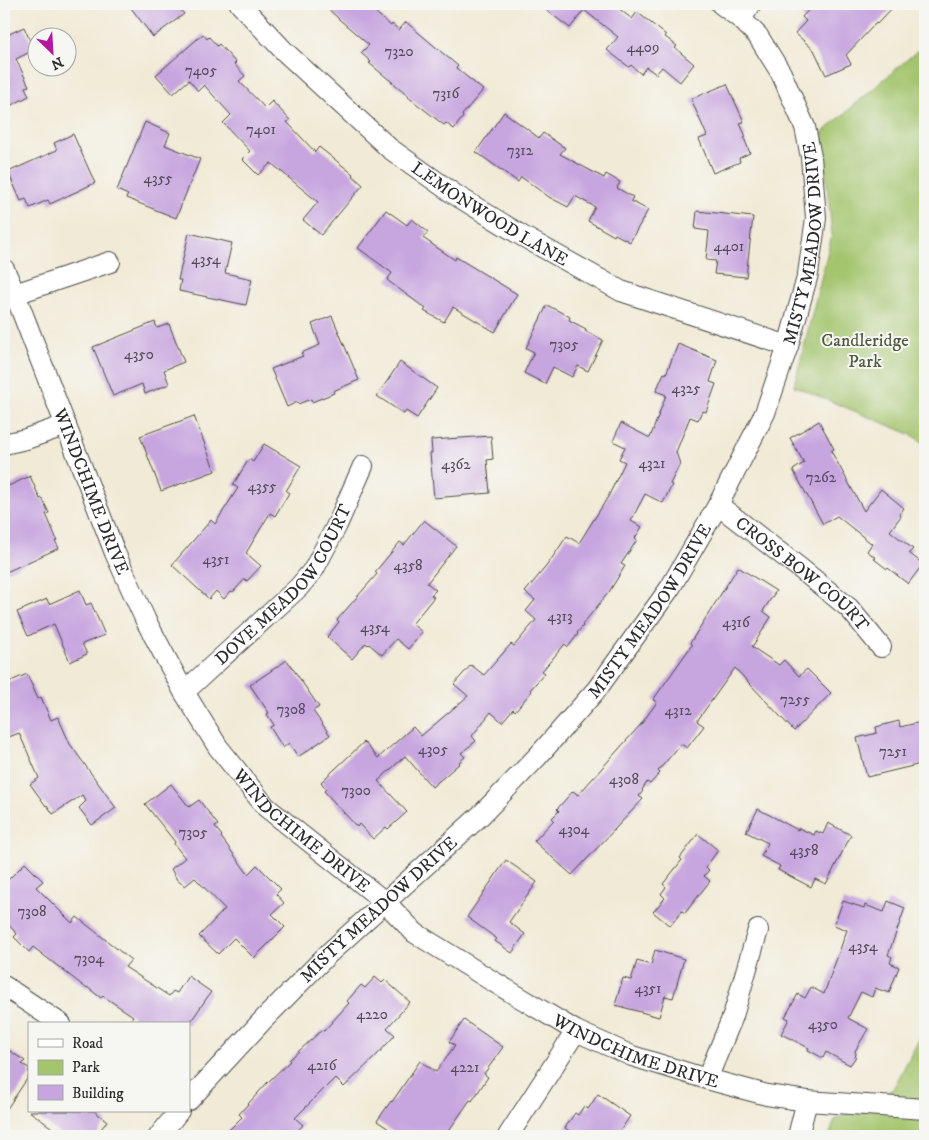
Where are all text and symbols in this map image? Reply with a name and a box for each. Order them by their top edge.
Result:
north arrow [28,28,78,78]
house number: 4409 [627,38,659,57]
house number: 7320 [385,42,413,61]
text: N [48,52,66,74]
house number: 7405 [185,61,217,80]
house number: 7316 [433,84,461,103]
house number: 7401 [246,120,276,139]
street label: MISTY MEADOW DRIVE [779,139,828,348]
house number: 7312 [507,141,534,160]
street label: LEMONWOOD LANE [407,157,572,272]
house number: 4355 [143,169,173,188]
house number: 4401 [714,237,744,256]
house number: 4354 [191,250,221,269]
park label: Candleridge Park [821,330,909,373]
house number: 7305 [549,335,579,354]
house number: 4350 [124,345,154,364]
house number: 4325 [672,379,701,398]
street label: WINDCHIME DRIVE [48,405,133,578]
house number: 4321 [638,454,666,473]
house number: 4362 [441,455,471,474]
house number: 7262 [806,468,837,487]
house number: 4355 [247,477,277,496]
street label: DOVE MEADOW COURT [211,501,357,670]
street label: CROSS BOW COURT [731,512,874,636]
street label: MISTY MEADOW DRIVE [584,520,717,703]
house number: 4351 [202,550,230,569]
house number: 4358 [393,556,423,575]
house number: 4313 [547,607,573,626]
house number: 4316 [722,613,751,632]
house number: 4354 [360,618,390,637]
house number: 7255 [780,690,811,709]
house number: 7308 [276,700,306,719]
house number: 4312 [664,701,692,720]
house number: 4305 [418,740,448,759]
house number: 7251 [879,742,907,761]
street label: WINDCHIME DRIVE [227,764,374,898]
house number: 4308 [609,770,639,789]
house number: 7300 [341,781,371,800]
house number: 4304 [559,820,590,839]
house number: 7305 [178,823,208,842]
street label: MISTY MEADOW DRIVE [296,832,462,988]
house number: 4358 [789,841,819,860]
house number: 7308 [17,902,47,921]
house number: 4354 [848,937,878,956]
house number: 7304 [74,949,104,968]
house number: 4351 [634,979,662,998]
house number: 4220 [356,1005,388,1024]
street label: WINDCHIME DRIVE [548,1009,721,1094]
house number: 4350 [808,1015,838,1034]
legend [28,1022,190,1112]
text: Road [72,1034,104,1053]
house number: 4216 [307,1056,338,1075]
text: Park [72,1058,101,1077]
house number: 4221 [451,1058,479,1077]
text: Building [72,1084,124,1103]

